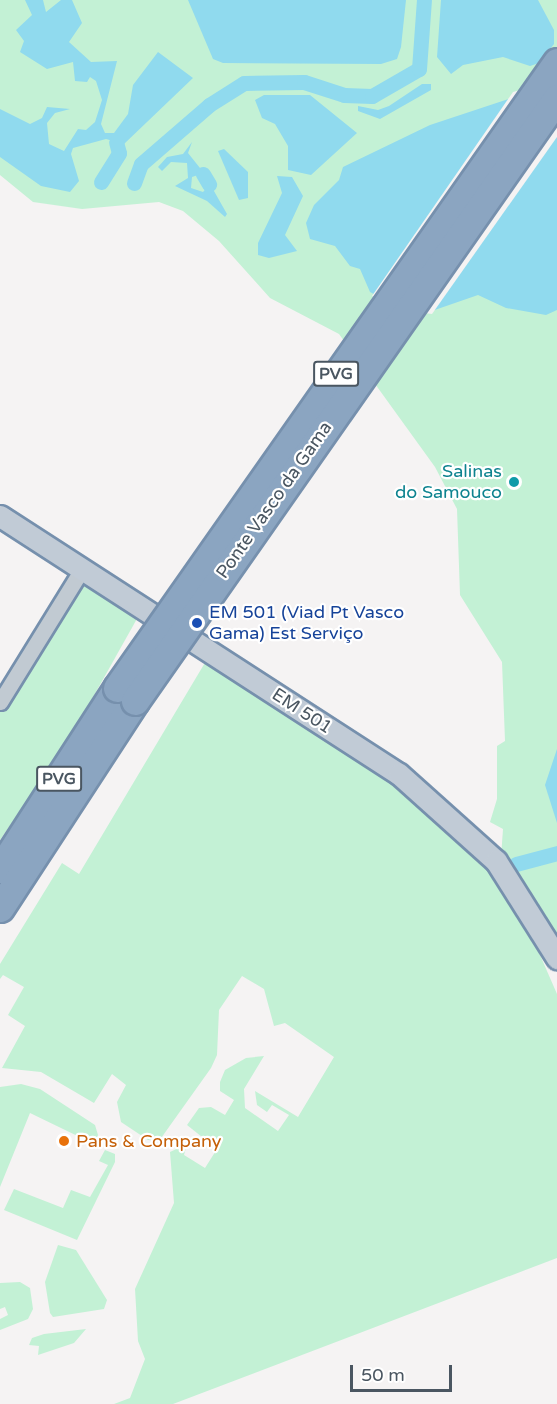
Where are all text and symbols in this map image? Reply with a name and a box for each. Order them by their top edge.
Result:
road number: PVG [312,361,360,387]
street label: Ponte Vasco da Gama [211,417,337,583]
place label: Salinas do Samouco [395,461,502,504]
marker: Salinas do Samouco [507,475,521,489]
place label: EM 501 (Viad Pt Vasco Gama) Est Serviço [209,602,404,644]
marker: EM 501 (Viad Pt Vasco Gama) Est Serviço [190,616,204,630]
street label: EM 501 [268,684,336,738]
road number: PVG [35,766,83,792]
place label: Pans & Company [76,1130,222,1152]
marker: Pans & Company [57,1134,71,1148]
scale bar [353,1353,455,1391]
text: 50 m [361,1364,405,1386]

